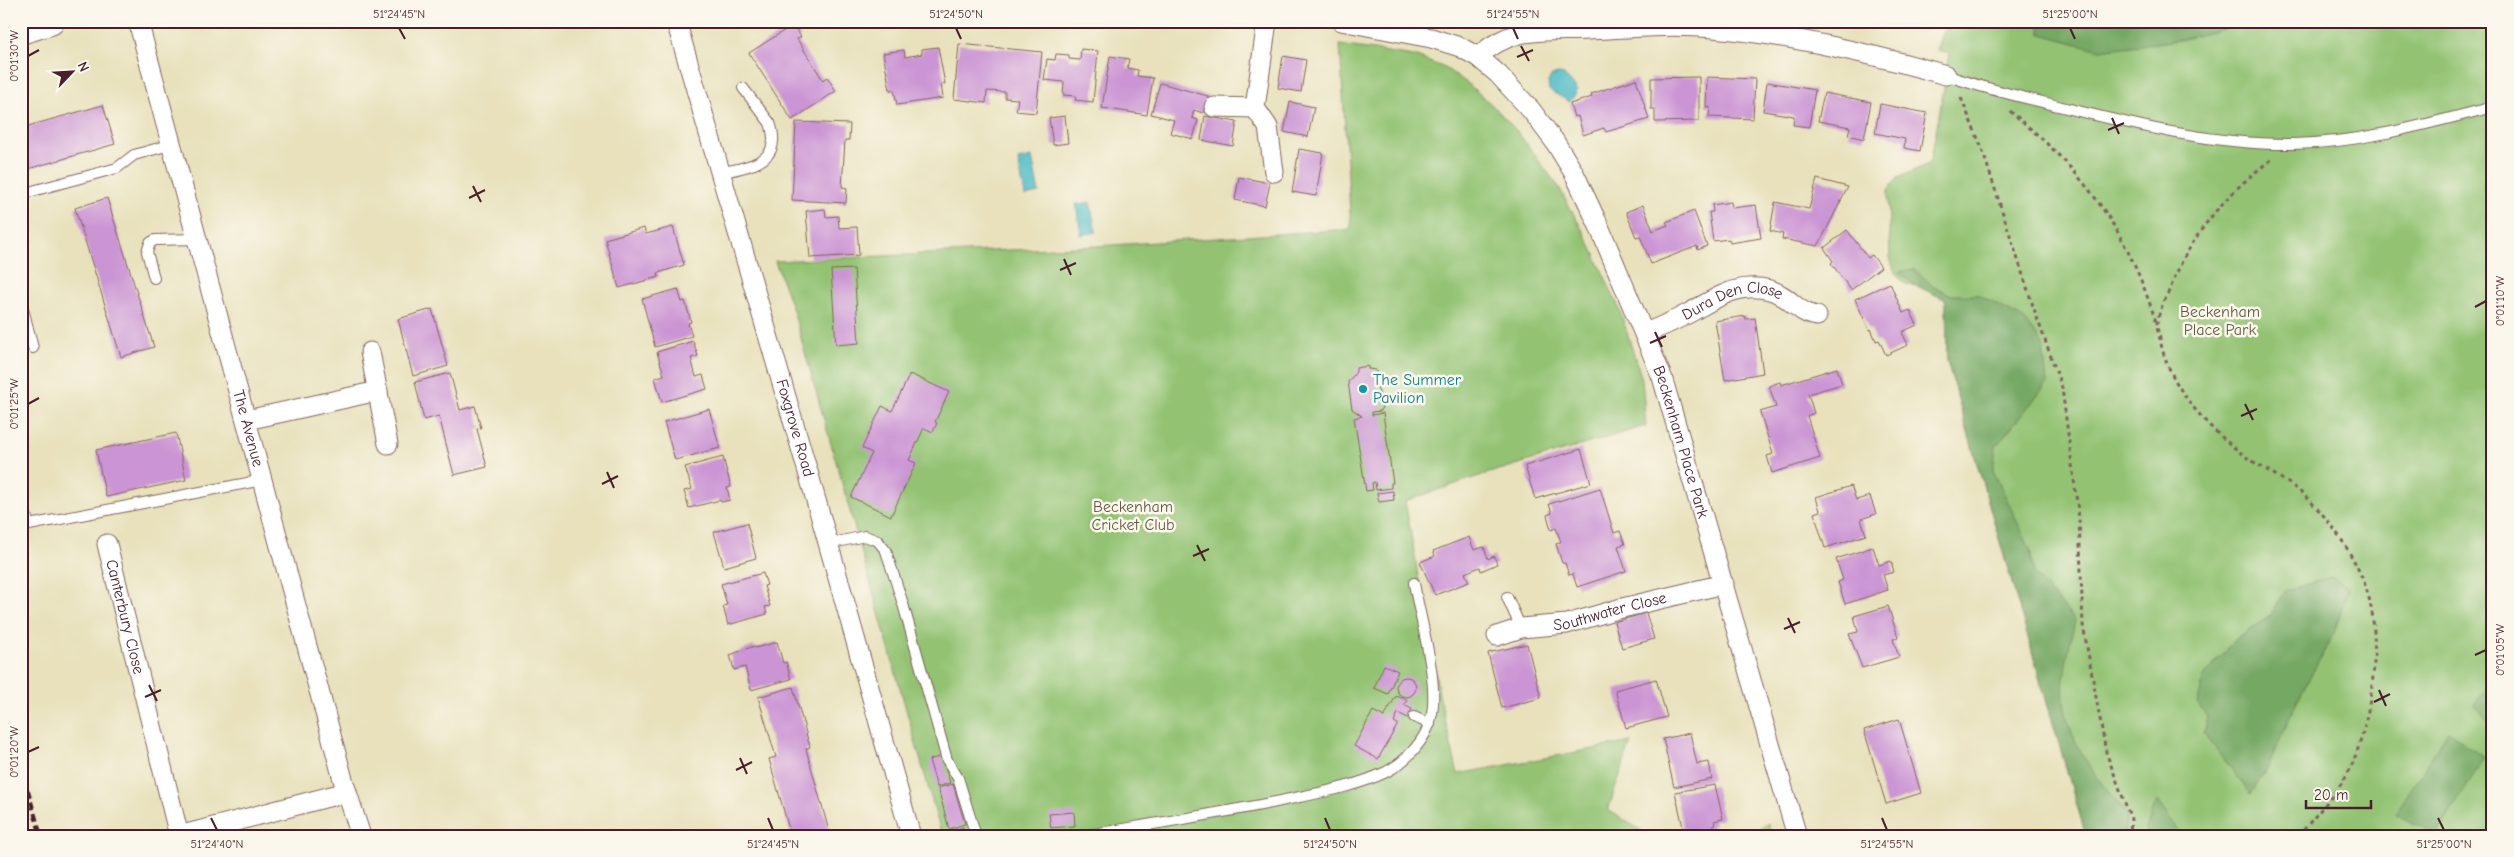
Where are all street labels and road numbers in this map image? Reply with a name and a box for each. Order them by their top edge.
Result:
street label: Dura Den Close [1679,279,1786,324]
street label: Beckenham Place Park [1649,363,1712,521]
street label: Foxgrove Road [772,377,818,479]
street label: The Avenue [229,388,267,469]
street label: Canterbury Close [102,558,148,676]
street label: Southwater Close [1553,589,1668,634]

